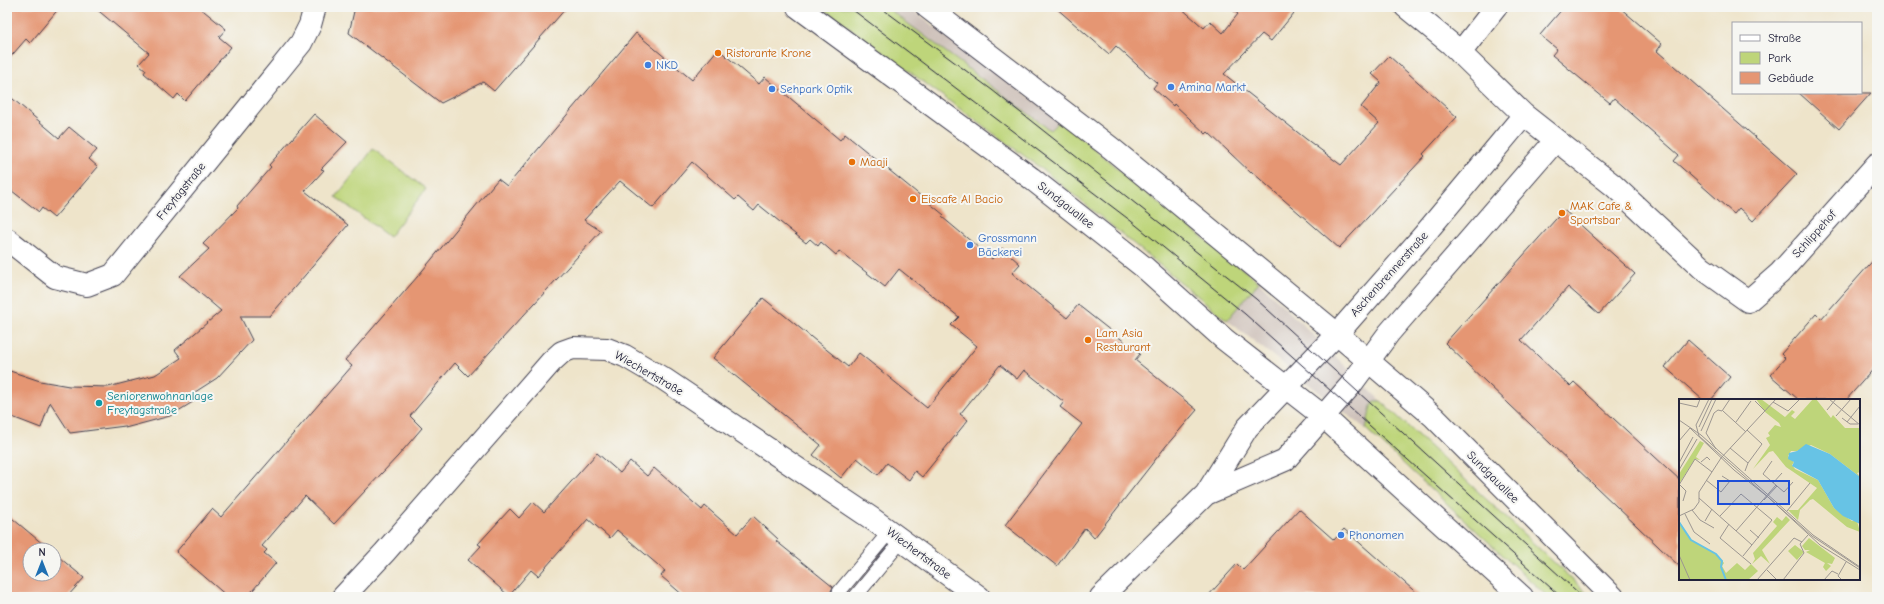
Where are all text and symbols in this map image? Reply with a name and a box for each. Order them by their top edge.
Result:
legend [1732,22,1862,94]
text: Straße [1768,31,1801,45]
place label: Ristorante Krone [726,46,811,60]
marker: Ristorante Krone [713,48,723,58]
text: Park [1768,51,1791,65]
place label: NKD [656,58,678,72]
marker: NKD [643,60,653,70]
text: Gebäude [1768,71,1814,85]
place label: Amina Markt [1179,80,1246,94]
place label: Sehpark Optik [780,82,852,96]
marker: Amina Markt [1166,82,1176,92]
marker: Sehpark Optik [767,84,777,94]
place label: Maaji [860,155,888,169]
marker: Maaji [847,157,857,167]
street label: Freytagstraße [154,159,208,223]
street label: Sundgauallee [1035,179,1097,231]
place label: Eiscafe Al Bacio [921,192,1003,206]
marker: Eiscafe Al Bacio [908,194,918,204]
place label: MAK Cafe & Sportsbar [1570,199,1632,227]
street label: Schlippehof [1789,207,1839,261]
marker: MAK Cafe & Sportsbar [1557,208,1567,218]
street label: Aschenbrennerstraße [1347,229,1431,319]
place label: Grossmann Bäckerei [978,231,1037,259]
marker: Grossmann Bäckerei [965,240,975,250]
place label: Lam Asia Restaurant [1096,326,1151,354]
marker: Lam Asia Restaurant [1083,335,1093,345]
street label: Wiechertstraße [612,348,686,398]
place label: Seniorenwohnanlage Freytagstraße [107,389,213,417]
marker: Seniorenwohnanlage Freytagstraße [94,398,104,408]
inset map [1679,399,1860,580]
street label: Sundgauallee [1464,448,1522,506]
street label: Wiechertstraße [884,524,954,582]
place label: Phonomen [1349,528,1404,542]
marker: Phonomen [1336,530,1346,540]
north arrow [22,542,62,582]
text: N [38,546,46,559]

